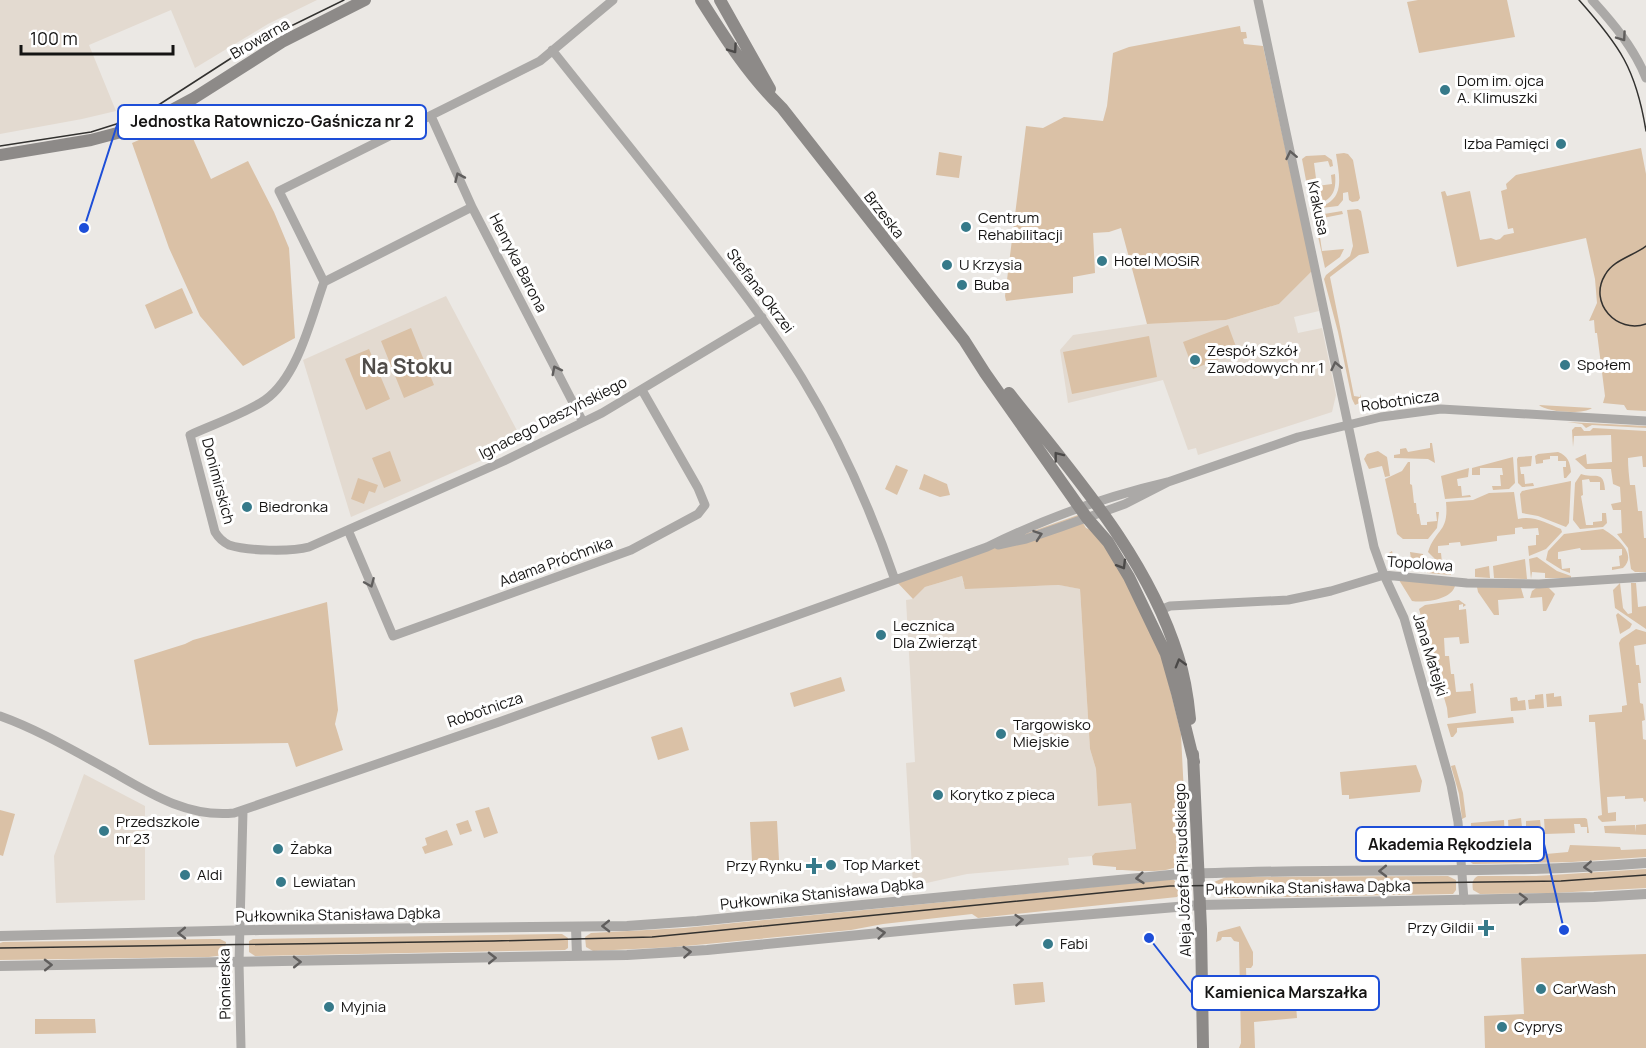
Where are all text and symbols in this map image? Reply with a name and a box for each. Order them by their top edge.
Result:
street label: Browarna [226,13,293,64]
scale bar [21,18,172,56]
text: 100 m [30,26,78,50]
one-way arrow [1615,30,1626,41]
one-way arrow [726,42,737,53]
place label: Dom im. ojca A. Klimuszki [1457,70,1544,108]
marker: Dom im. ojca A. Klimuszki [1438,83,1452,97]
callout: Jednostka Ratowniczo-Gaśnicza nr 2 [118,105,426,139]
text: Jednostka Ratowniczo-Gaśnicza nr 2 [130,110,414,132]
place label: Izba Pamięci [1464,133,1549,154]
marker: Izba Pamięci [1554,137,1568,151]
one-way arrow [1285,150,1298,160]
one-way arrow [454,172,466,183]
street label: Krakusa [1303,179,1334,237]
street label: Brzeska [859,187,909,243]
place label: Centrum Rehabilitacji [978,207,1063,245]
street label: Henryka Barona [484,210,552,316]
marker: Centrum Rehabilitacji [959,220,973,234]
street label: Stefana Okrzei [722,244,799,337]
place label: Hotel MOSiR [1114,250,1200,271]
place label: U Krzysia [959,254,1022,275]
marker: Hotel MOSiR [1095,254,1109,268]
marker: U Krzysia [940,258,954,272]
place label: Buba [974,274,1009,295]
marker: Buba [955,278,969,292]
place label: Zespół Szkół Zawodowych nr 1 [1207,340,1324,378]
district label: Na Stoku [361,352,453,380]
marker: Zespół Szkół Zawodowych nr 1 [1188,353,1202,367]
place label: Społem [1577,354,1631,375]
marker: Społem [1558,358,1572,372]
one-way arrow [1330,361,1343,371]
one-way arrow [552,365,563,376]
street label: Ignacego Daszyńskiego [475,371,630,464]
street label: Robotnicza [1360,385,1440,416]
street label: Donimirskich [197,435,240,527]
one-way arrow [1054,451,1065,462]
place label: Biedronka [259,496,328,517]
marker: Biedronka [240,500,254,514]
one-way arrow [1032,530,1043,543]
street label: Adama Próchnika [496,531,616,592]
street label: Topolowa [1386,551,1454,576]
one-way arrow [1114,559,1126,569]
one-way arrow [363,577,375,588]
street label: Jana Matejki [1408,611,1453,699]
place label: Lecznica Dla Zwierząt [893,615,977,653]
marker: Lecznica Dla Zwierząt [874,628,888,642]
one-way arrow [1175,658,1187,669]
street label: Robotnicza [444,687,525,732]
place label: Targowisko Miejskie [1013,714,1091,752]
marker: Targowisko Miejskie [994,727,1008,741]
street label: Aleja Józefa Piłsudskiego [1169,783,1196,957]
place label: Korytko z pieca [950,784,1055,805]
marker: Korytko z pieca [931,788,945,802]
place label: Przedszkole nr 23 [116,811,200,849]
marker: Przedszkole nr 23 [97,824,111,838]
callout: Akademia Rękodziela [1356,827,1544,861]
text: Akademia Rękodziela [1368,833,1532,855]
place label: Żabka [290,838,332,859]
marker: Żabka [271,842,285,856]
place label: Top Market [843,854,920,875]
place label: Przy Rynku [726,855,802,876]
marker: Top Market [824,858,838,872]
marker: Przy Rynku [807,859,821,873]
one-way arrow [1583,861,1592,874]
place label: Aldi [197,864,222,885]
one-way arrow [1378,865,1387,877]
marker: Aldi [178,868,192,882]
place label: Lewiatan [293,871,356,892]
one-way arrow [1135,871,1144,884]
street label: Pułkownika Stanisława Dąbka [719,872,925,915]
marker: Lewiatan [274,875,288,889]
street label: Pułkownika Stanisława Dąbka [1205,875,1411,900]
one-way arrow [1518,892,1527,905]
street label: Pułkownika Stanisława Dąbka [235,902,441,927]
one-way arrow [1015,914,1024,927]
place label: Przy Gildii [1407,917,1474,938]
one-way arrow [602,920,611,932]
marker: Przy Gildii [1479,921,1493,935]
one-way arrow [177,927,186,939]
one-way arrow [876,927,886,940]
place label: Fabi [1060,933,1088,954]
marker: Fabi [1041,937,1055,951]
one-way arrow [682,945,691,958]
street label: Pionierska [213,948,236,1020]
one-way arrow [488,952,497,964]
one-way arrow [293,955,302,968]
one-way arrow [43,959,52,972]
callout: Kamienica Marszałka [1192,976,1379,1010]
place label: CarWash [1553,978,1616,999]
text: Kamienica Marszałka [1205,981,1367,1003]
marker: CarWash [1534,982,1548,996]
place label: Myjnia [341,996,386,1017]
marker: Myjnia [322,1000,336,1014]
place label: Cyprys [1514,1016,1563,1037]
marker: Cyprys [1495,1020,1509,1034]

